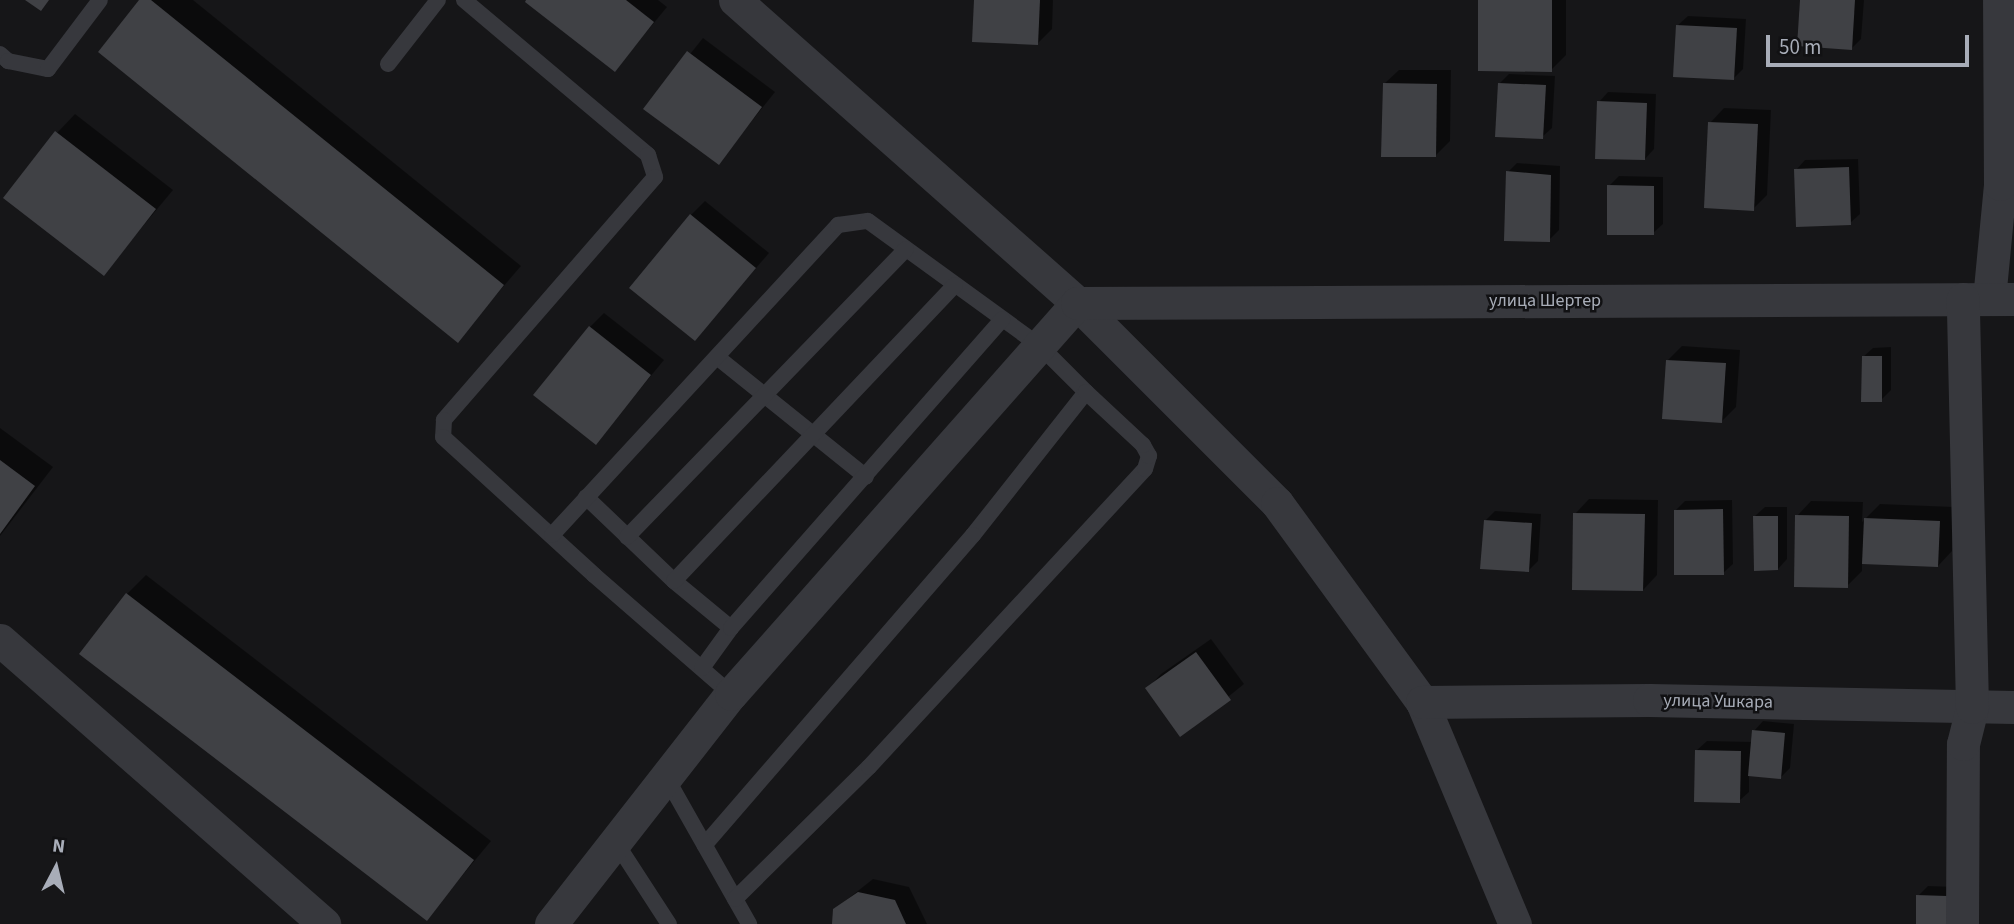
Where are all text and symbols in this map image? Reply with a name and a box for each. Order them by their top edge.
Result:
scale bar [1769,21,1972,65]
text: 50 m [1779,32,1821,62]
street label: улица Шертер [1489,290,1601,312]
street label: улица Ушкара [1663,690,1773,714]
text: N [51,832,67,861]
north arrow [21,833,91,903]

